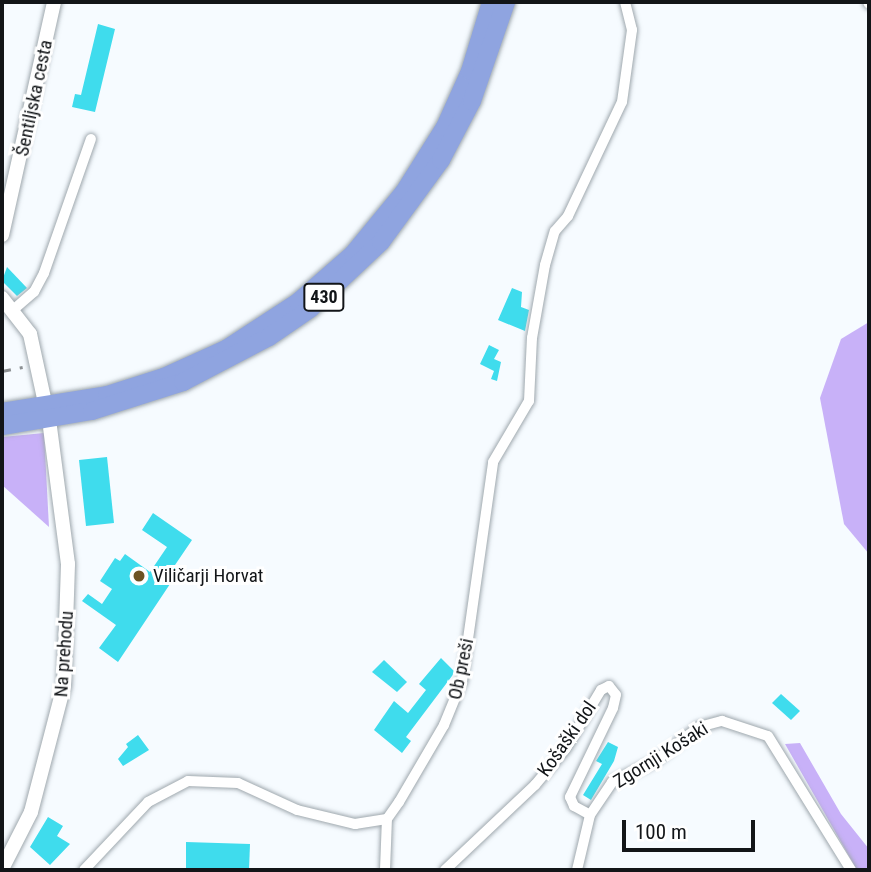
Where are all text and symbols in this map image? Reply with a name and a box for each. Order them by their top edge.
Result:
street label: Šentiljska cesta [11,38,57,158]
road number: 430 [303,282,345,312]
place label: Viličarji Horvat [153,565,263,587]
marker: Viličarji Horvat [131,568,147,584]
street label: Na prehodu [50,610,78,698]
street label: Ob preši [443,636,479,702]
street label: Košaški dol [533,697,601,781]
street label: Zgornji Košaki [610,717,712,793]
scale bar [626,806,759,850]
text: 100 m [635,820,687,844]

